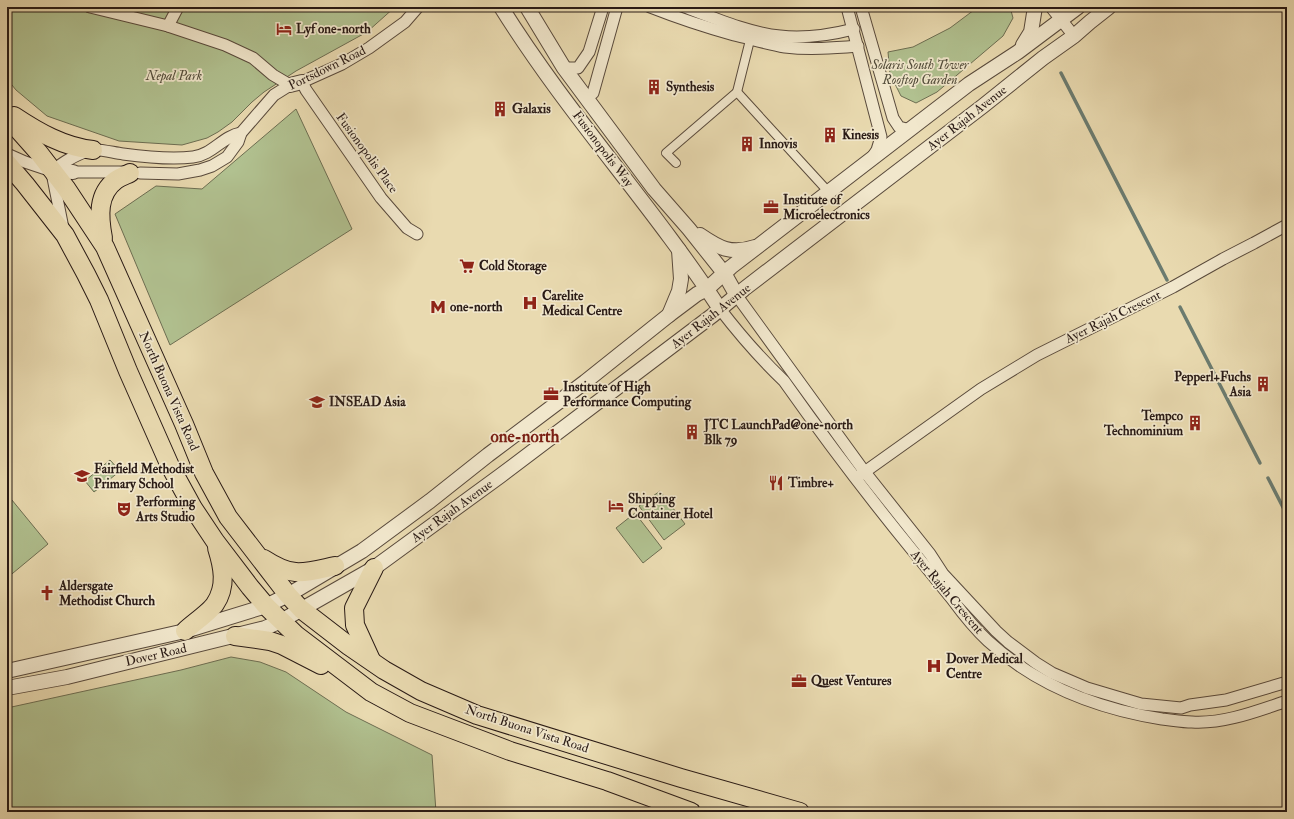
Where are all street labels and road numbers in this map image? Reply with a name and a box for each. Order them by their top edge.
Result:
street label: Portsdown Road [286,42,369,94]
street label: Ayer Rajah Avenue [923,82,1011,156]
street label: Fusionopolis Way [568,108,637,191]
street label: Fusionopolis Place [332,110,402,197]
street label: Ayer Rajah Avenue [667,280,755,354]
street label: Ayer Rajah Crescent [1061,287,1164,348]
street label: North Buona Vista Road [135,329,203,454]
street label: Ayer Rajah Avenue [407,476,497,547]
street label: Ayer Rajah Crescent [906,546,987,638]
street label: Dover Road [124,640,189,670]
street label: North Buona Vista Road [463,701,591,757]

